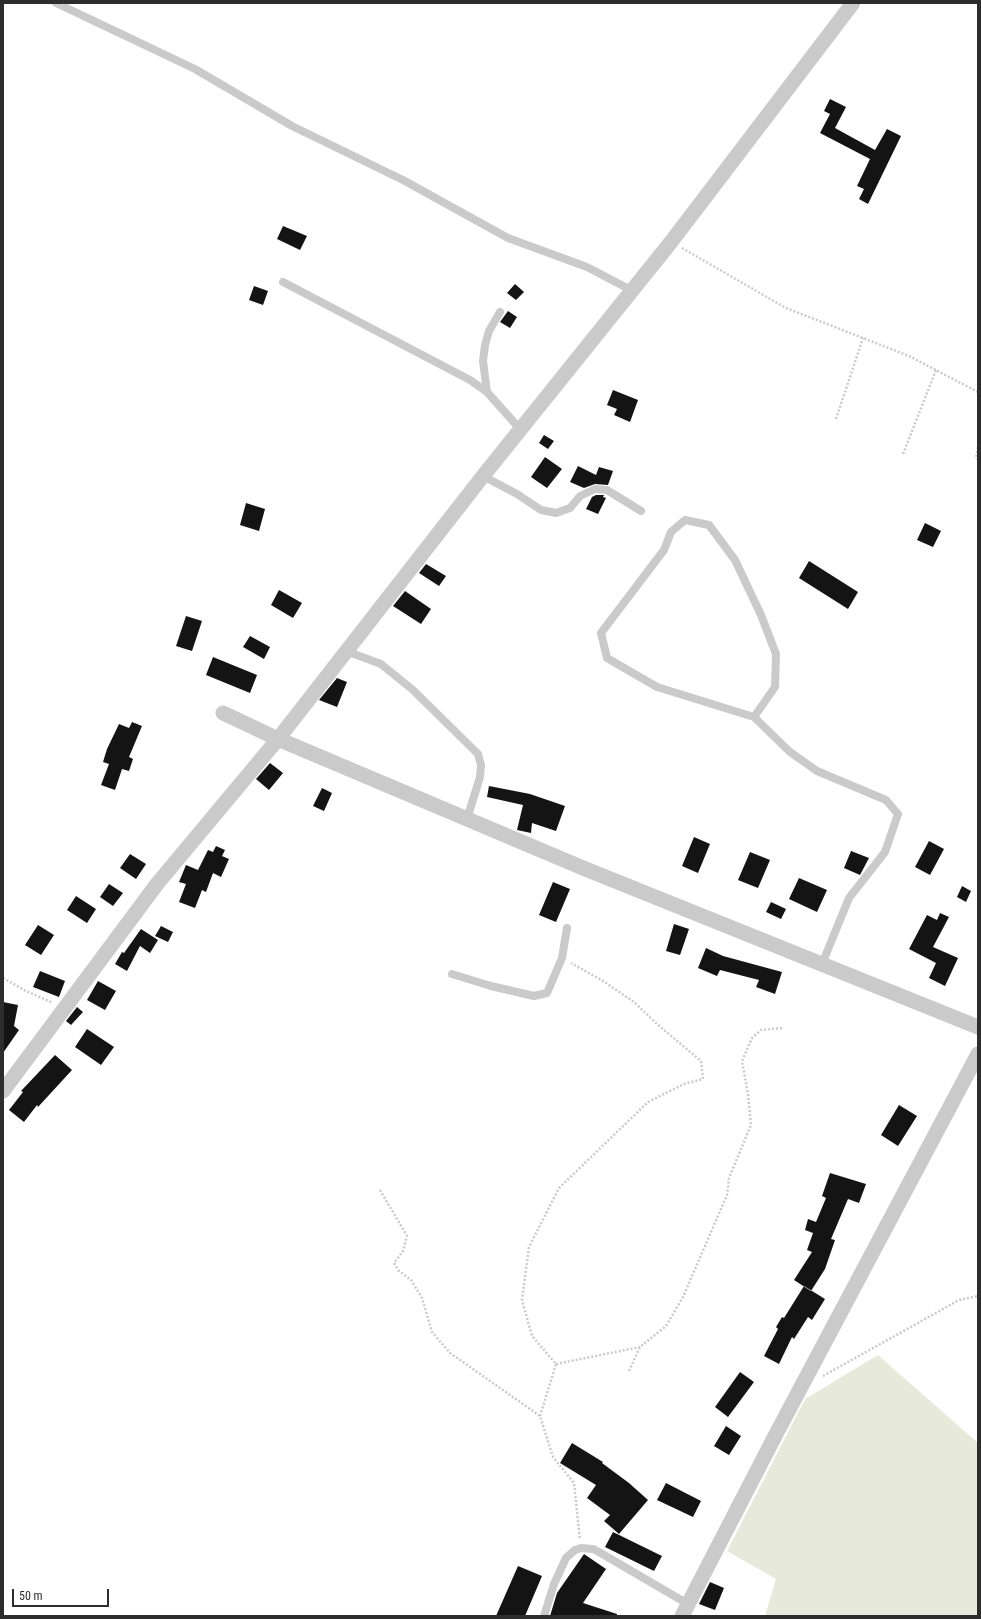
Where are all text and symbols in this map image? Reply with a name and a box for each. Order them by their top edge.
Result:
scale bar [14,1581,111,1607]
text: 50 m [19,1589,43,1603]

